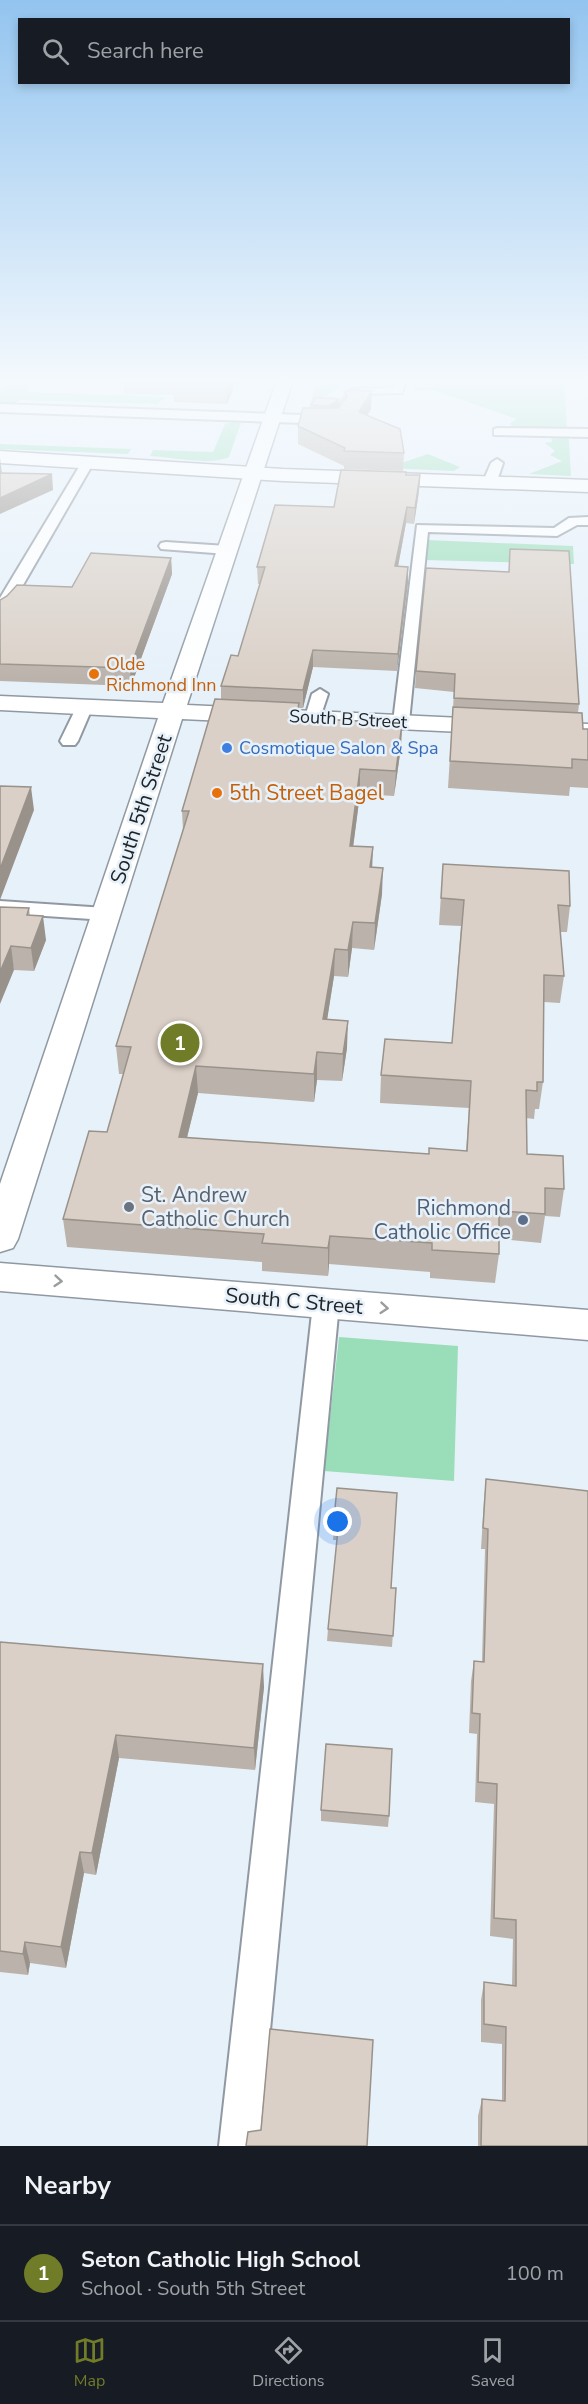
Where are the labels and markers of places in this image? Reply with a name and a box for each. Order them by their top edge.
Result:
place label: Olde Richmond Inn [106,652,217,697]
marker: Olde Richmond Inn [87,667,101,681]
place label: Cosmotique Salon & Spa [239,736,439,760]
marker: Cosmotique Salon & Spa [220,741,234,755]
place label: 5th Street Bagel [229,779,385,807]
marker: 5th Street Bagel [210,786,224,800]
pin: 1 [160,1020,200,1066]
place label: St. Andrew Catholic Church [141,1181,290,1233]
place label: Richmond Catholic Office [374,1194,511,1246]
marker: St. Andrew Catholic Church [122,1200,136,1214]
marker: Richmond Catholic Office [516,1213,530,1227]

